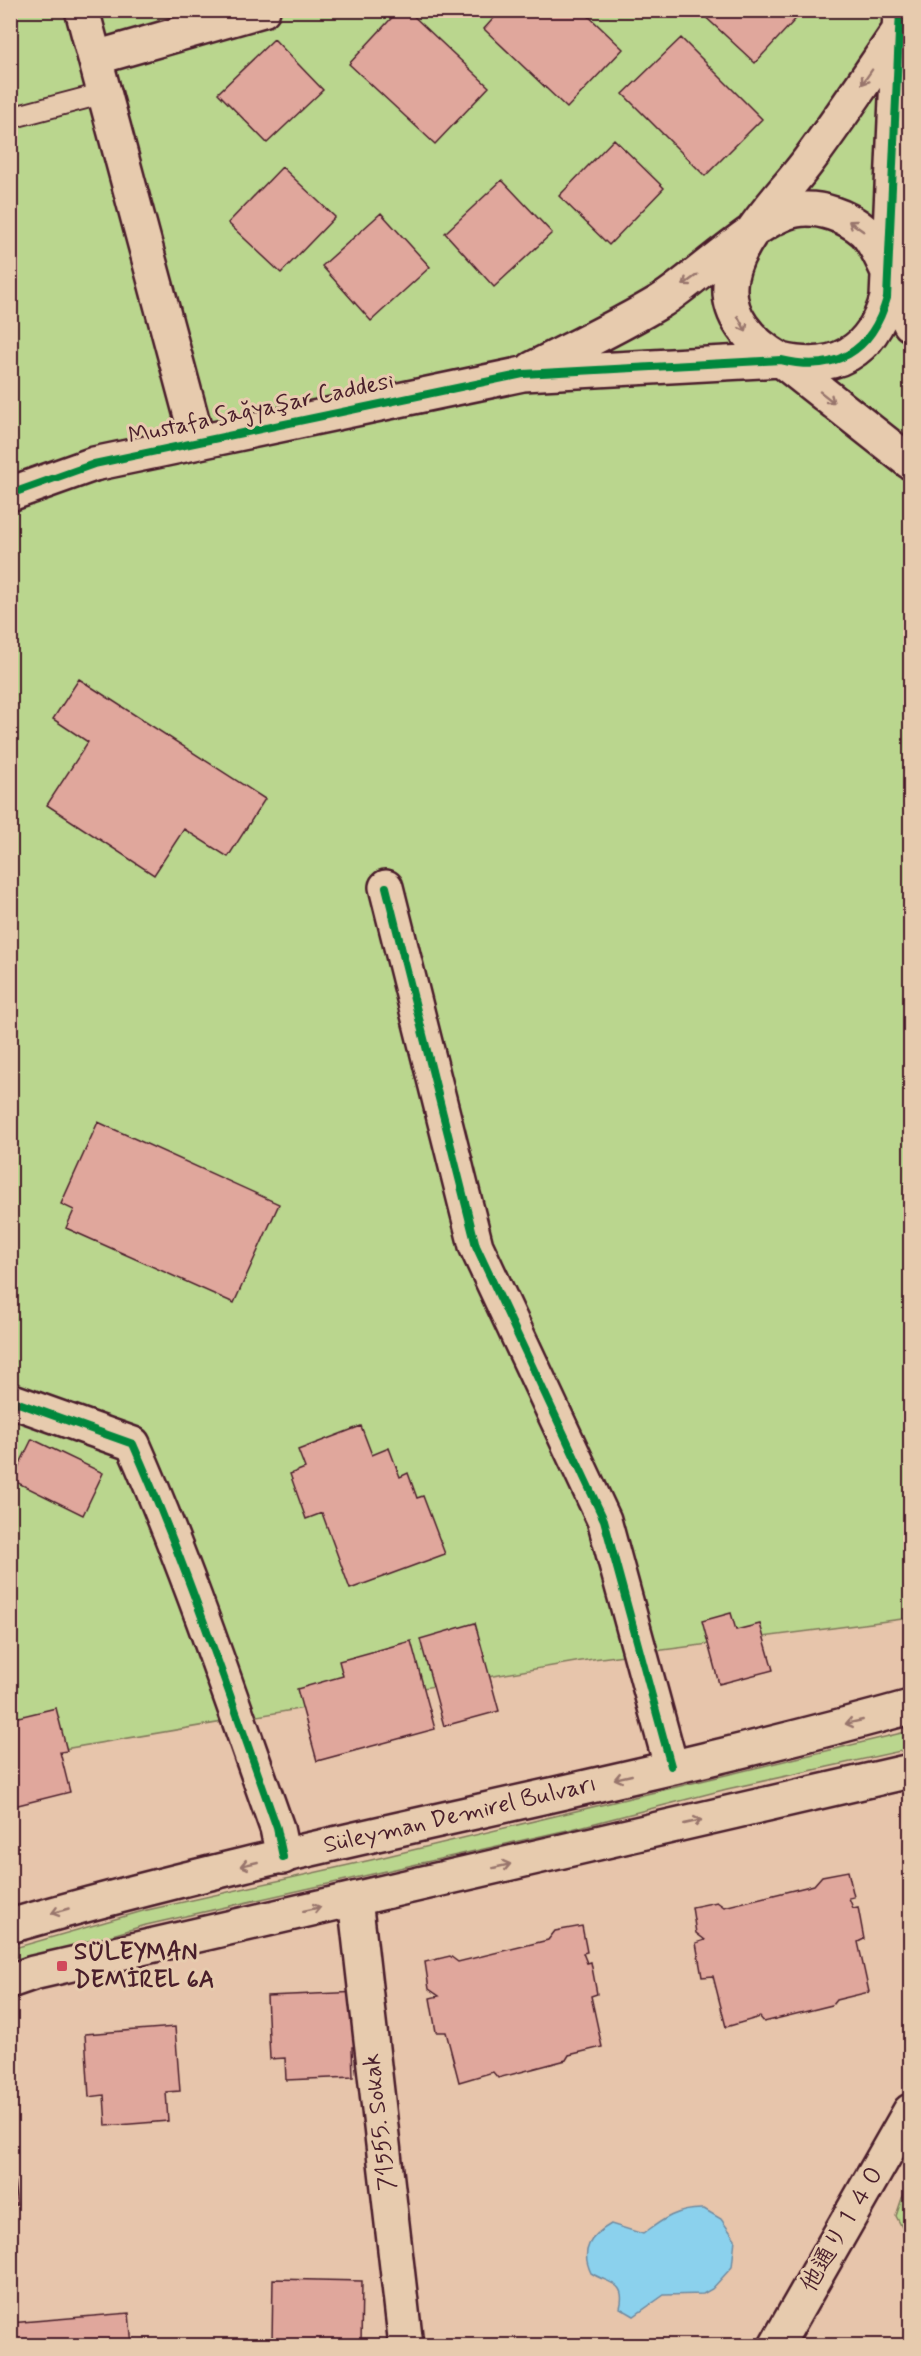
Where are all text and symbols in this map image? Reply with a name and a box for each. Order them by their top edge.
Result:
one-way arrow [861,68,873,85]
one-way arrow [849,220,865,232]
one-way arrow [682,273,698,286]
one-way arrow [736,315,748,332]
street label: Mustafa Sağyaşar Caddesi [125,366,397,452]
one-way arrow [819,390,835,403]
one-way arrow [845,1717,864,1729]
street label: Süleyman Demirel Bulvarı [320,1768,600,1862]
one-way arrow [614,1772,634,1783]
one-way arrow [683,1816,702,1828]
one-way arrow [240,1859,259,1871]
one-way arrow [492,1860,512,1871]
one-way arrow [302,1903,321,1914]
one-way arrow [51,1906,70,1917]
place label: SÜLEYMAN DEMİREL 6A [74,1937,215,1996]
marker: SÜLEYMAN DEMİREL 6A [55,1959,69,1973]
street label: 71555. Sokak [356,2052,404,2192]
street label: 他通り１４０ [794,2158,892,2298]

